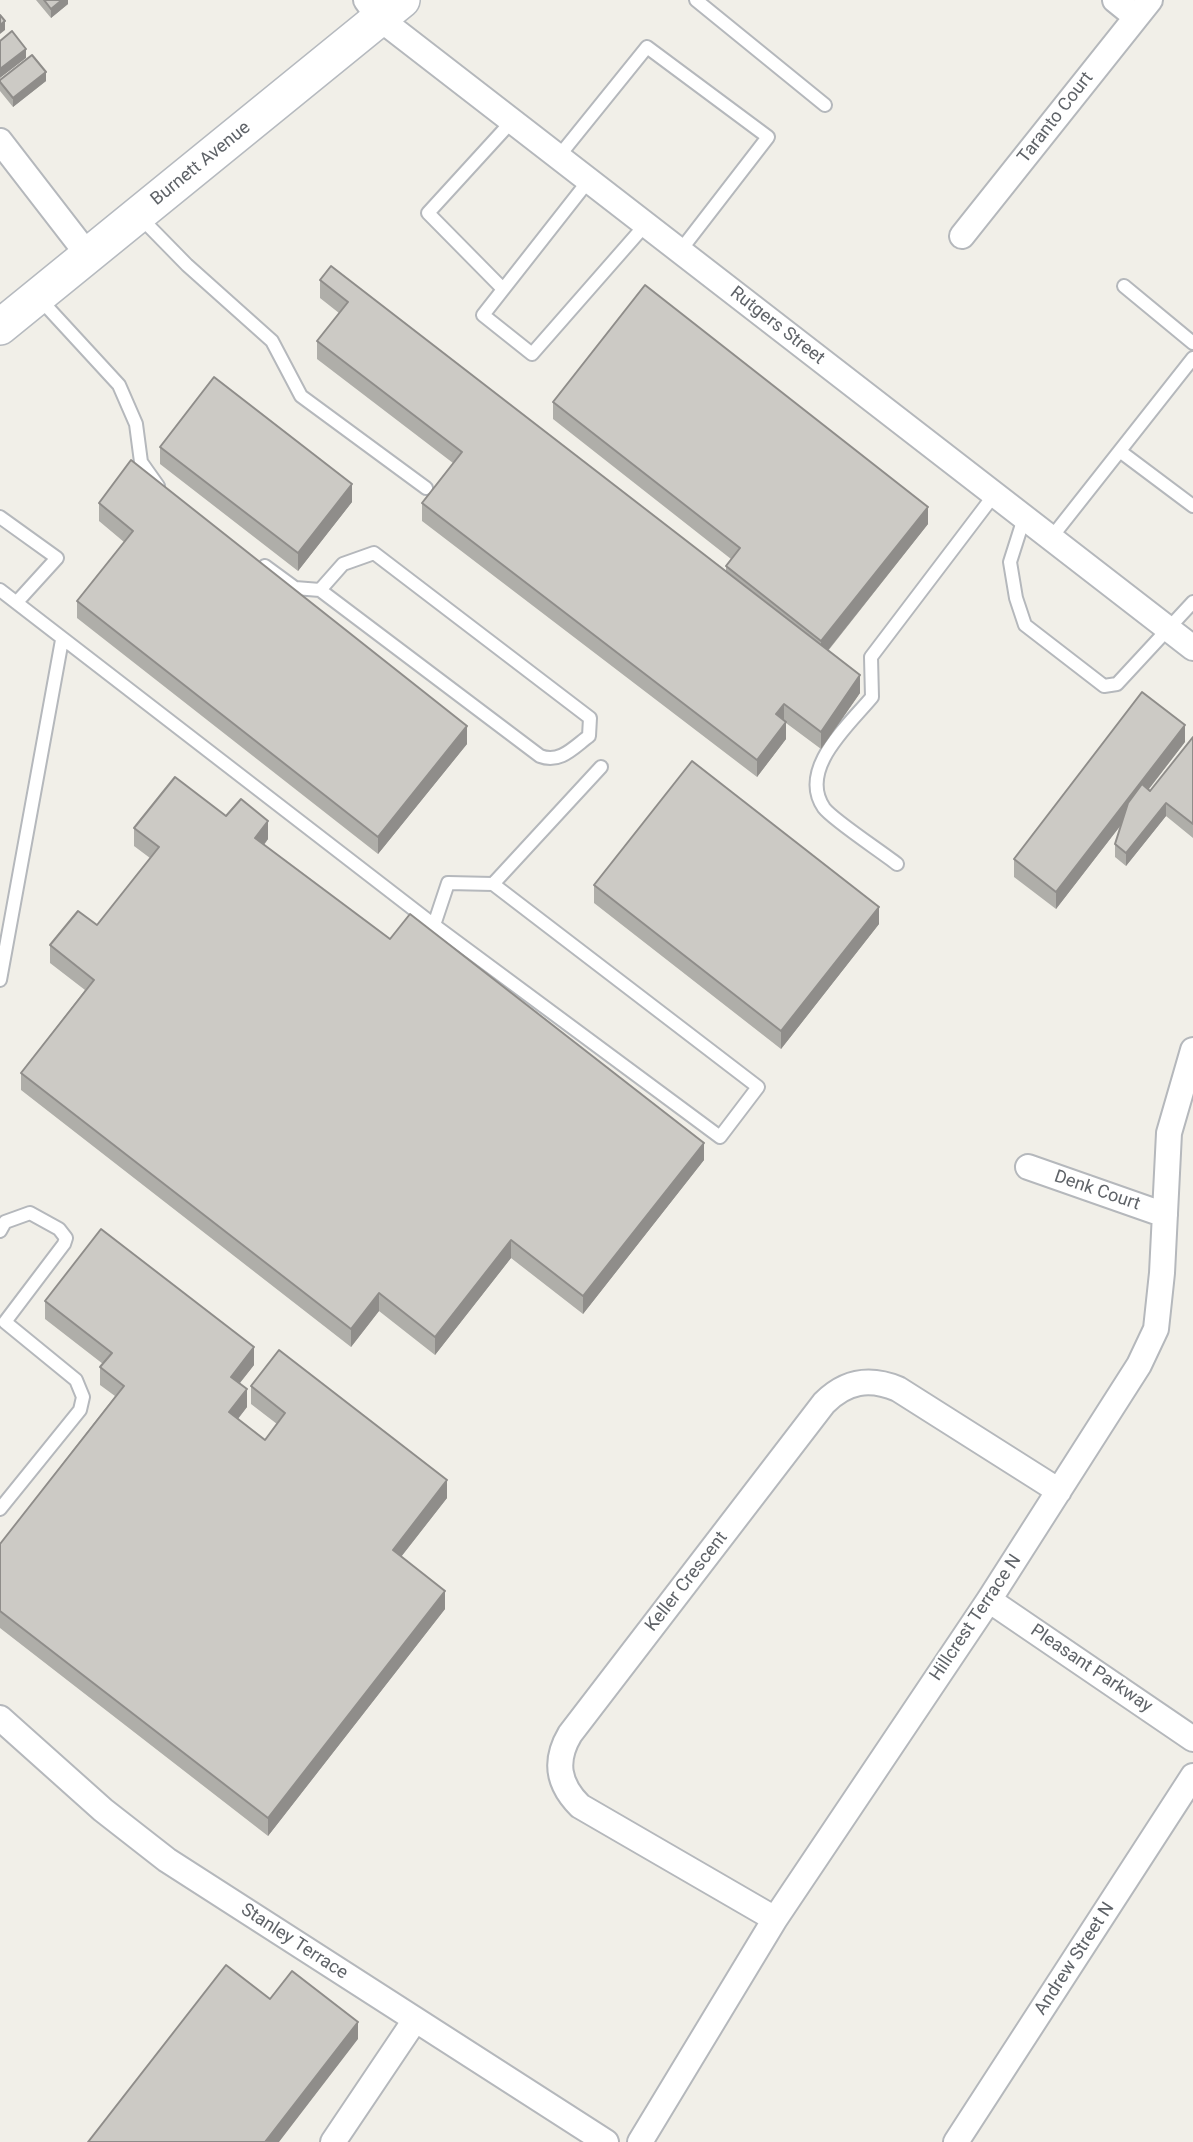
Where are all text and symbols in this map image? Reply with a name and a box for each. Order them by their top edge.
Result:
street label: Taranto Court [1014,68,1098,168]
street label: Burnett Avenue [147,117,255,211]
street label: Rutgers Street [725,282,829,370]
street label: Denk Court [1051,1166,1143,1216]
street label: Keller Crescent [641,1528,733,1636]
street label: Hillcrest Terrace N [926,1551,1026,1685]
street label: Pleasant Parkway [1026,1620,1156,1718]
street label: Stanley Terrace [236,1899,352,1985]
street label: Andrew Street N [1031,1899,1119,2019]

